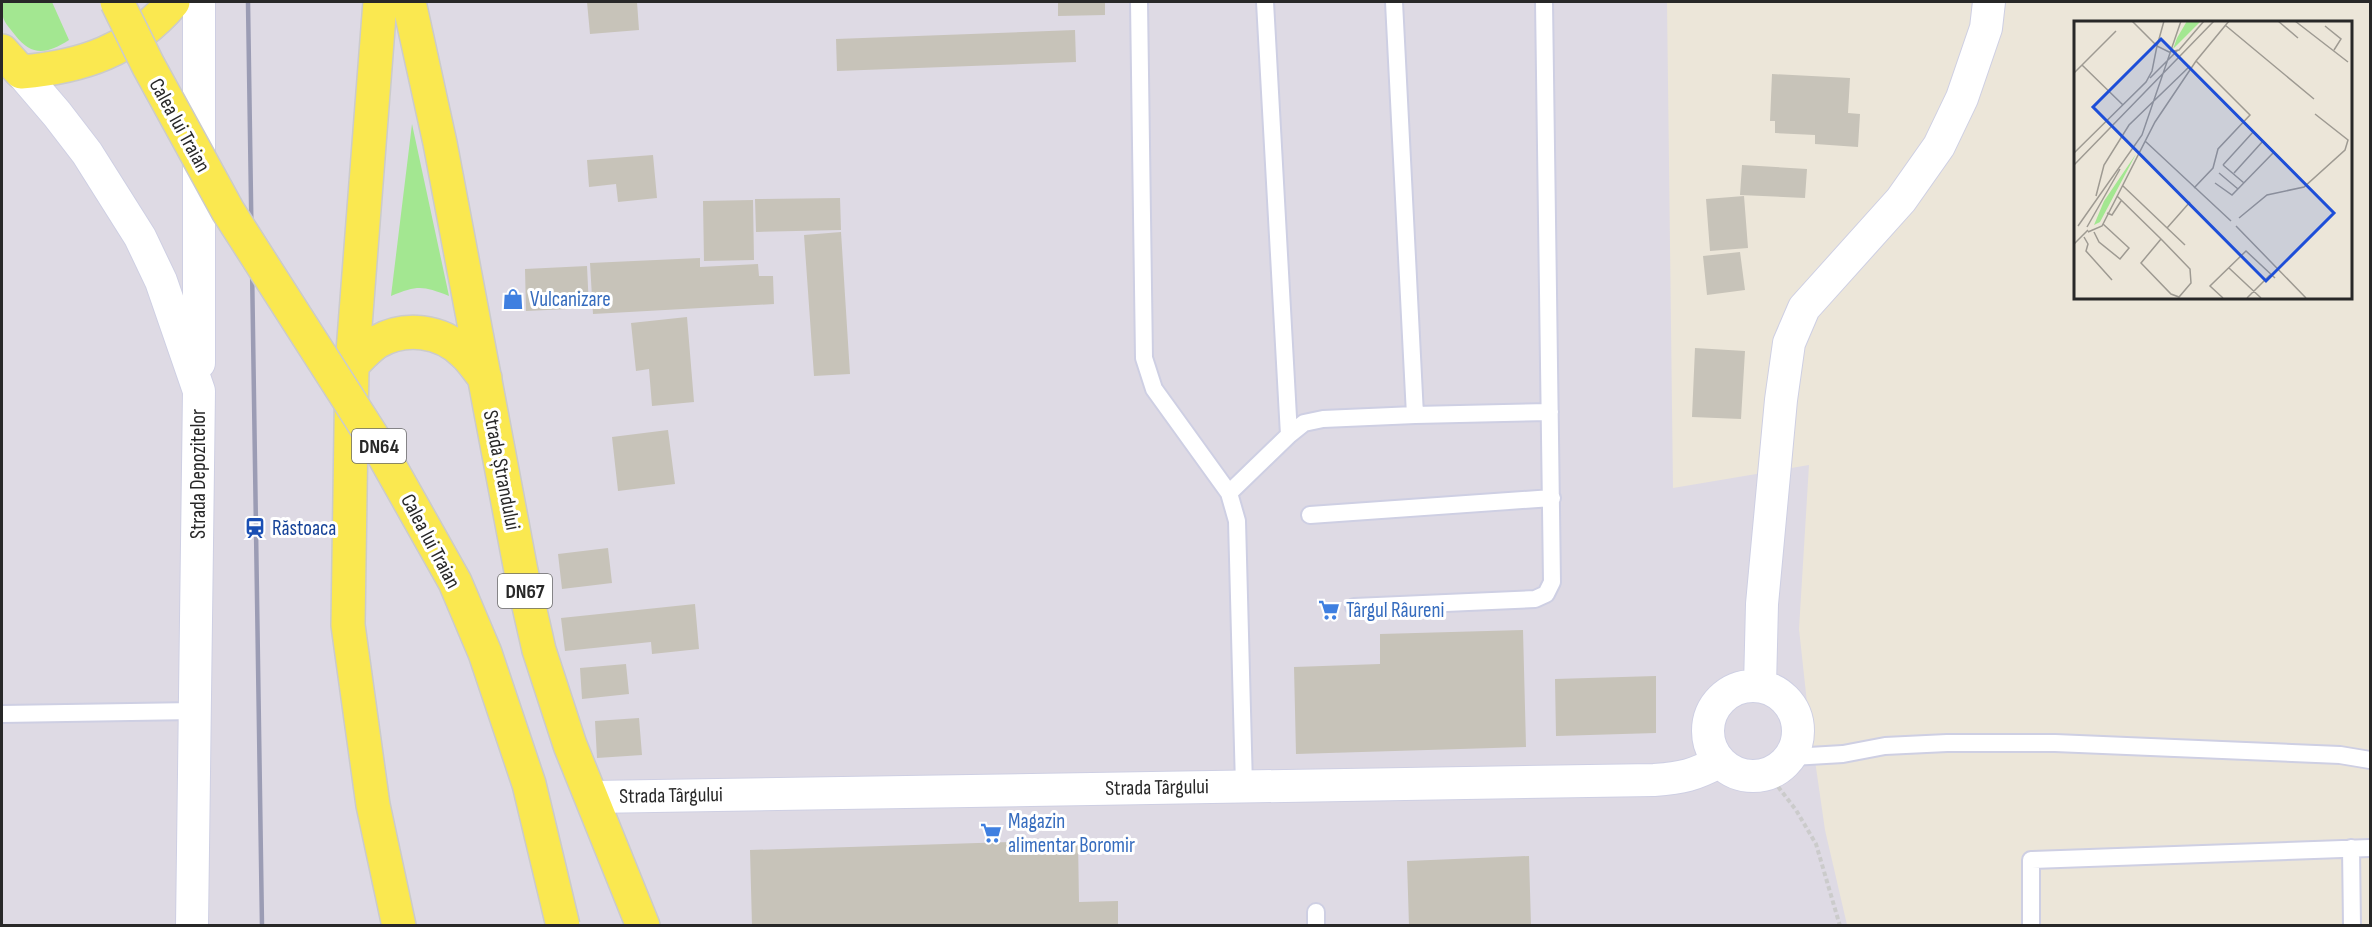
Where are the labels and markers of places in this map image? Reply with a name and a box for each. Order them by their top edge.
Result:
shop icon: Vulcanizare [501,287,525,311]
place label: Vulcanizare [530,287,611,312]
station icon: Răstoaca [243,516,267,540]
place label: Răstoaca [272,516,336,541]
supermarket icon: Târgul Râureni [1317,598,1341,622]
place label: Târgul Râureni [1346,598,1444,623]
place label: Magazin alimentar Boromir [1008,809,1135,858]
supermarket icon: Magazin alimentar Boromir [979,821,1003,845]

